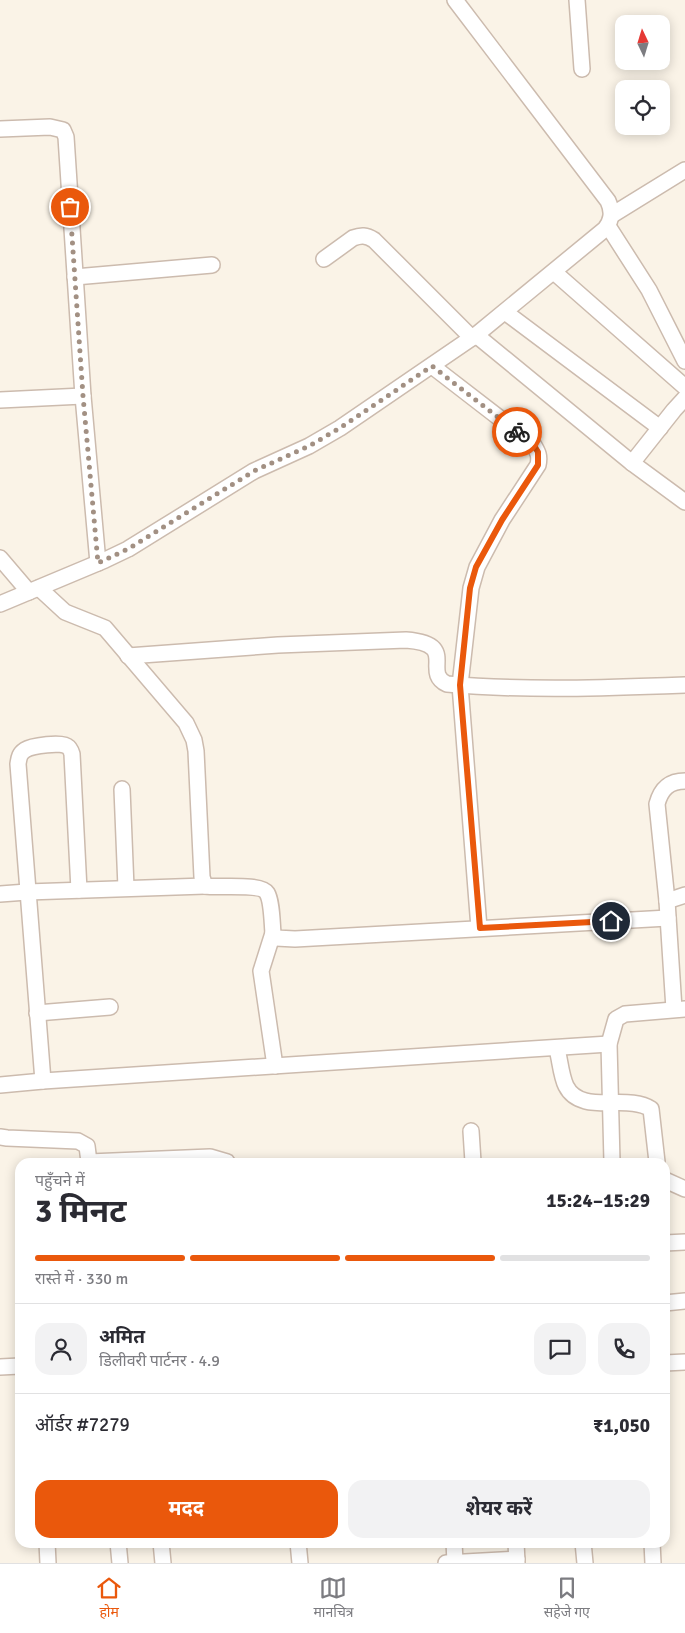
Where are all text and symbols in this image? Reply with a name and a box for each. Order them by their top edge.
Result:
north arrow [615,15,670,70]
map controls [615,15,670,135]
button: locate [615,80,670,135]
pin [49,186,91,228]
icon: bag [56,193,84,221]
courier [492,407,542,457]
icon: bike [503,418,531,446]
pin [590,900,632,942]
icon: home [597,907,625,935]
text: पहुँचने में [35,1171,85,1191]
text: 15:24–15:29 [546,1189,650,1213]
text: 3 मिनट [35,1192,127,1231]
text: रास्ते में · 330 m [35,1269,128,1289]
button: person [35,1323,87,1375]
button: chat [534,1323,586,1375]
button: phone [598,1323,650,1375]
text: अमित [99,1325,145,1349]
text: डिलीवरी पार्टनर · 4.9 [99,1351,220,1371]
text: ऑर्डर #7279 [35,1413,130,1437]
text: ₹1,050 [593,1414,650,1438]
button: मदद [35,1480,338,1538]
button: शेयर करें [348,1480,650,1538]
tab: होम [95,1574,123,1623]
tab: मानचित्र [313,1574,354,1623]
tab: सहेजे गए [544,1574,590,1623]

